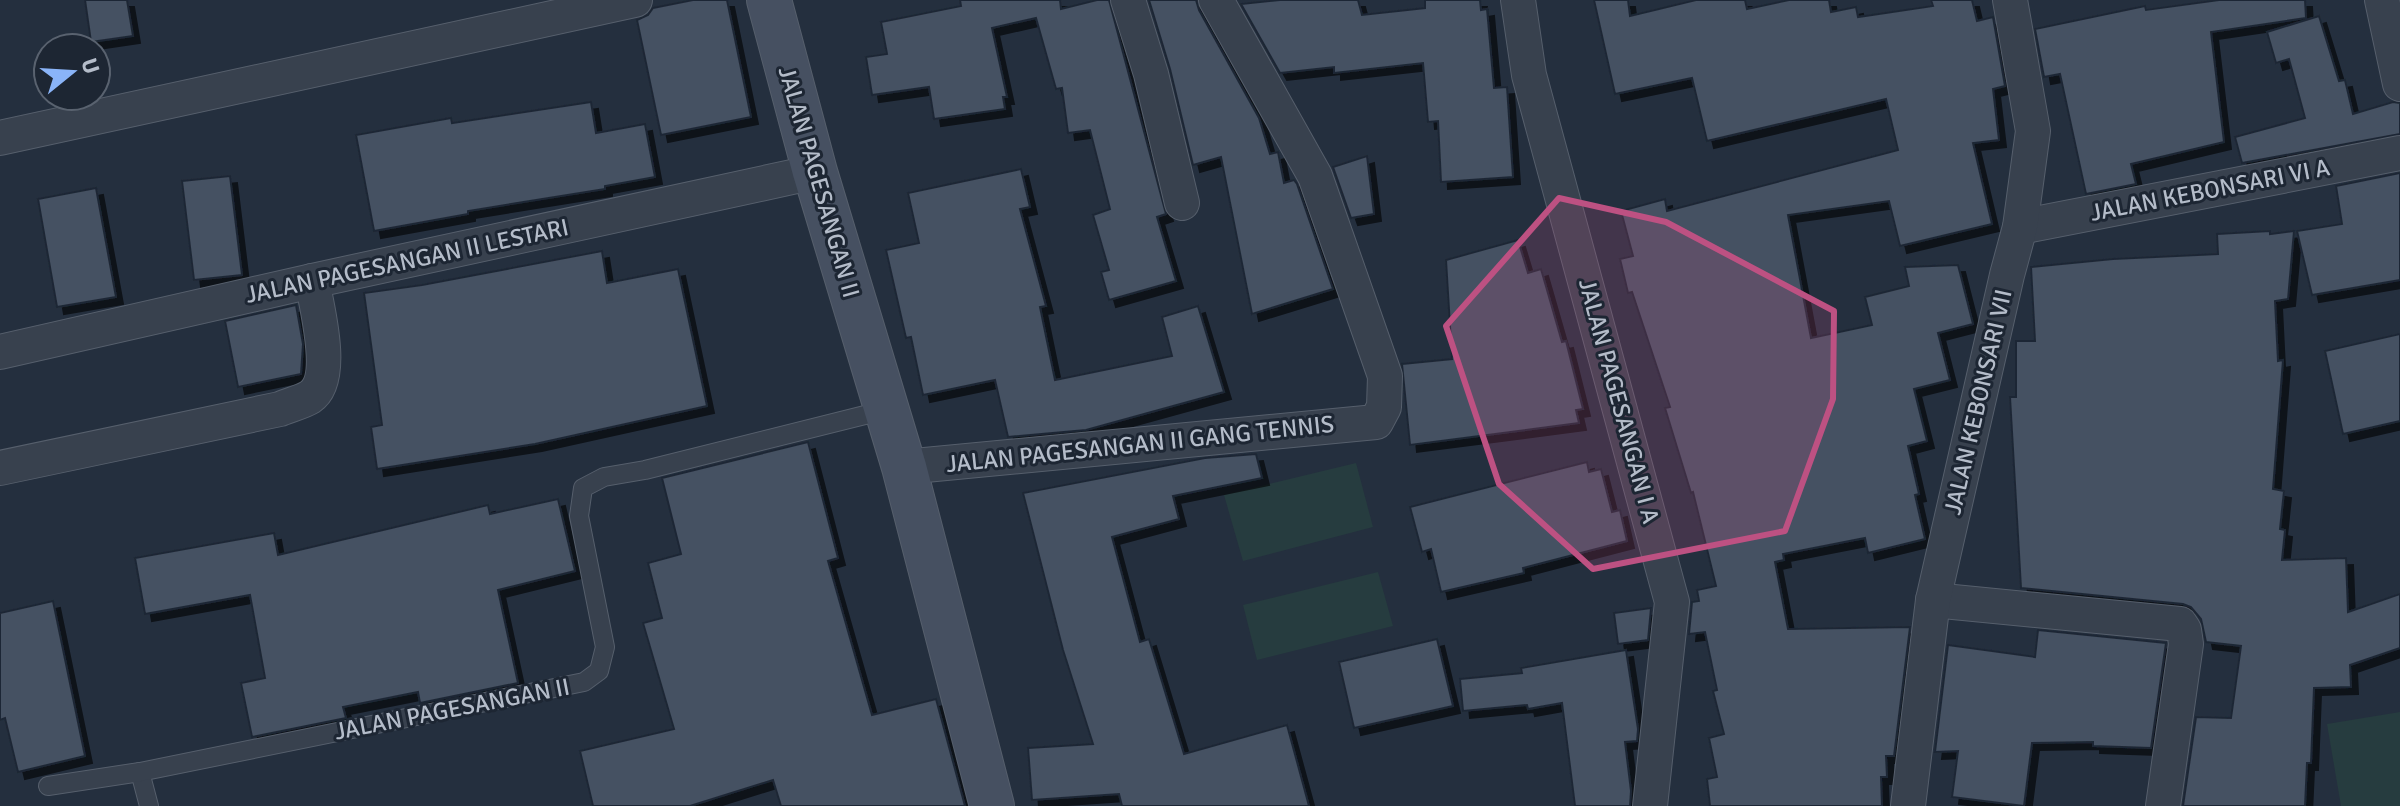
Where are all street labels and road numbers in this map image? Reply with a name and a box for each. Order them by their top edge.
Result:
street label: JALAN PAGESANGAN II [772,63,866,301]
street label: JALAN KEBONSARI VI A [2088,152,2333,228]
street label: JALAN PAGESANGAN II LESTARI [243,212,571,310]
street label: JALAN PAGESANGAN I A [1572,275,1666,527]
street label: JALAN KEBONSARI VII [1937,286,2019,518]
street label: JALAN PAGESANGAN II GANG TENNIS [945,409,1335,479]
street label: JALAN PAGESANGAN II [332,671,572,747]

